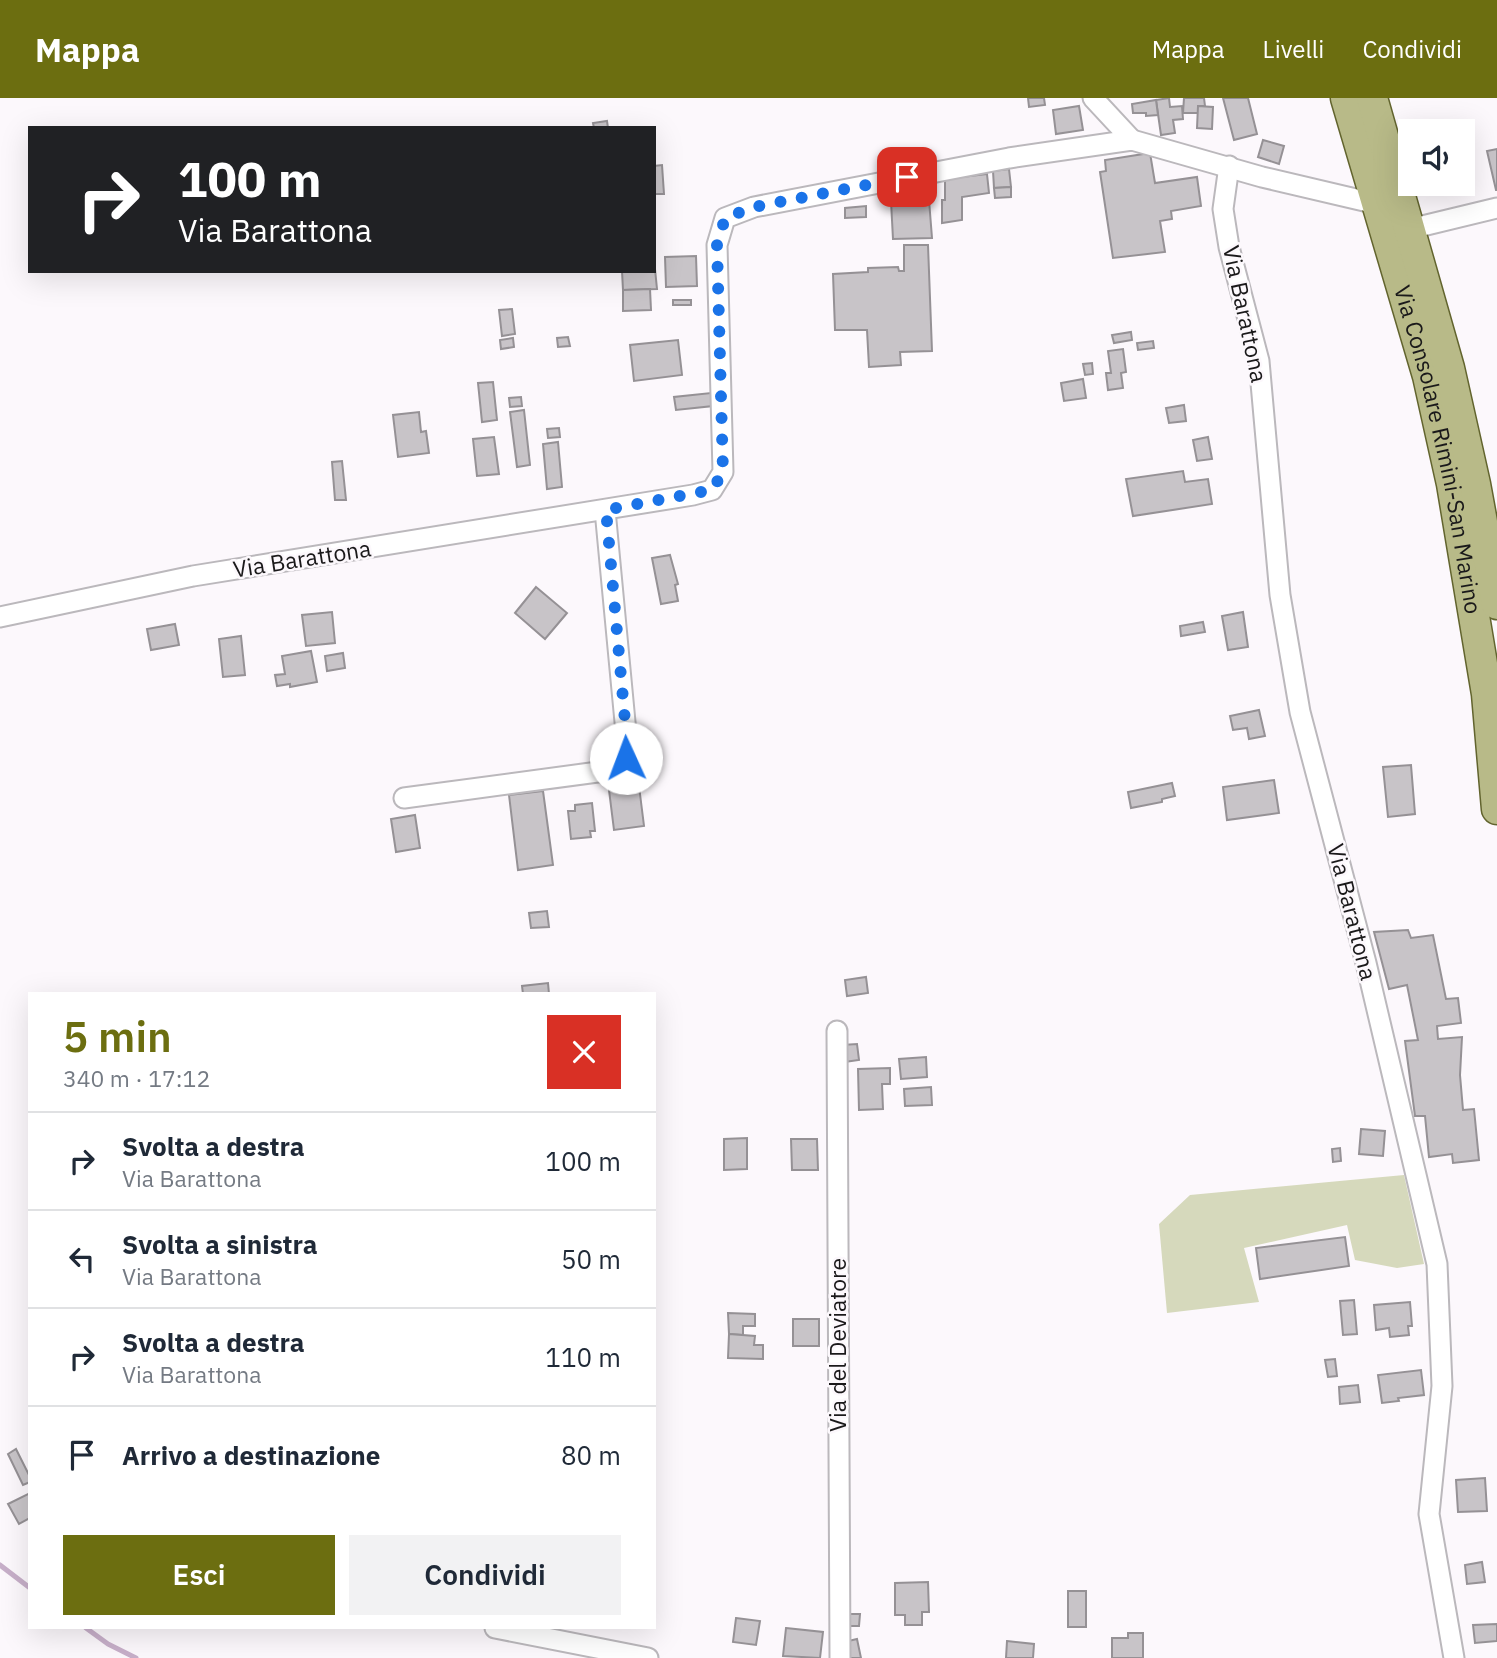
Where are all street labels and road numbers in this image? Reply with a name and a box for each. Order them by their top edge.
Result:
street label: Via Barattona [1217,242,1275,385]
street label: Via Consolare Rimini-San Marino [1388,281,1489,616]
street label: Via Barattona [231,532,373,584]
street label: Via Barattona [1322,840,1384,983]
street label: Via del Deviatore [822,1258,852,1432]

